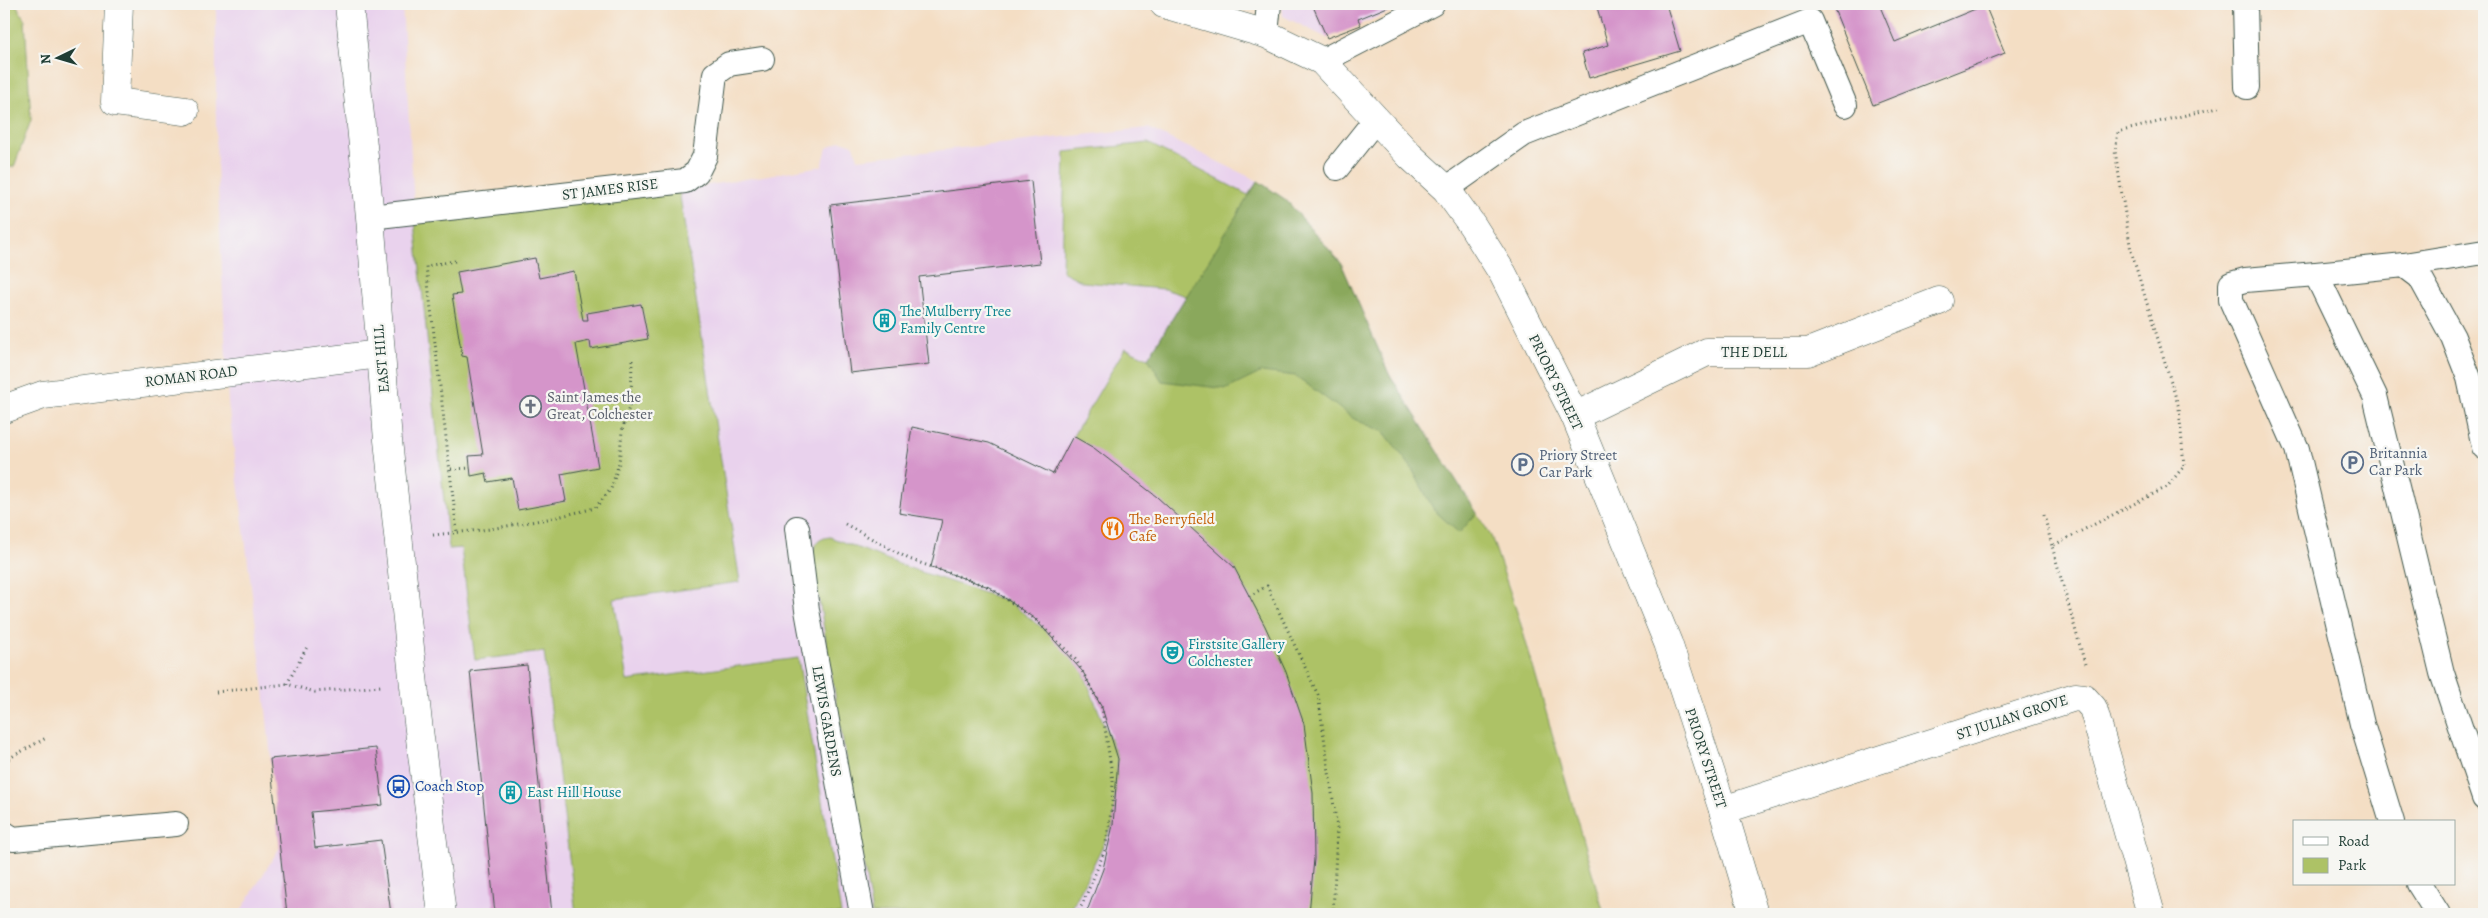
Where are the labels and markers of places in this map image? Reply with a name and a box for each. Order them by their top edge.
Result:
place label: The Mulberry Tree Family Centre [900,301,1011,338]
building icon: The Mulberry Tree Family Centre [872,308,896,332]
place label: Saint James the Great, Colchester [547,387,653,424]
church icon: Saint James the Great, Colchester [519,394,543,418]
place label: Britannia Car Park [2369,443,2427,480]
place label: Priory Street Car Park [1539,445,1617,482]
parking icon: Britannia Car Park [2341,450,2365,474]
parking icon: Priory Street Car Park [1511,452,1535,476]
place label: The Berryfield Cafe [1129,509,1216,546]
restaurant icon: The Berryfield Cafe [1101,516,1125,540]
place label: Firstsite Gallery Colchester [1188,634,1285,671]
theatre icon: Firstsite Gallery Colchester [1160,641,1184,665]
bus stop icon: Coach Stop [387,774,411,798]
place label: Coach Stop [415,776,484,796]
building icon: East Hill House [499,780,523,804]
place label: East Hill House [527,782,622,802]

